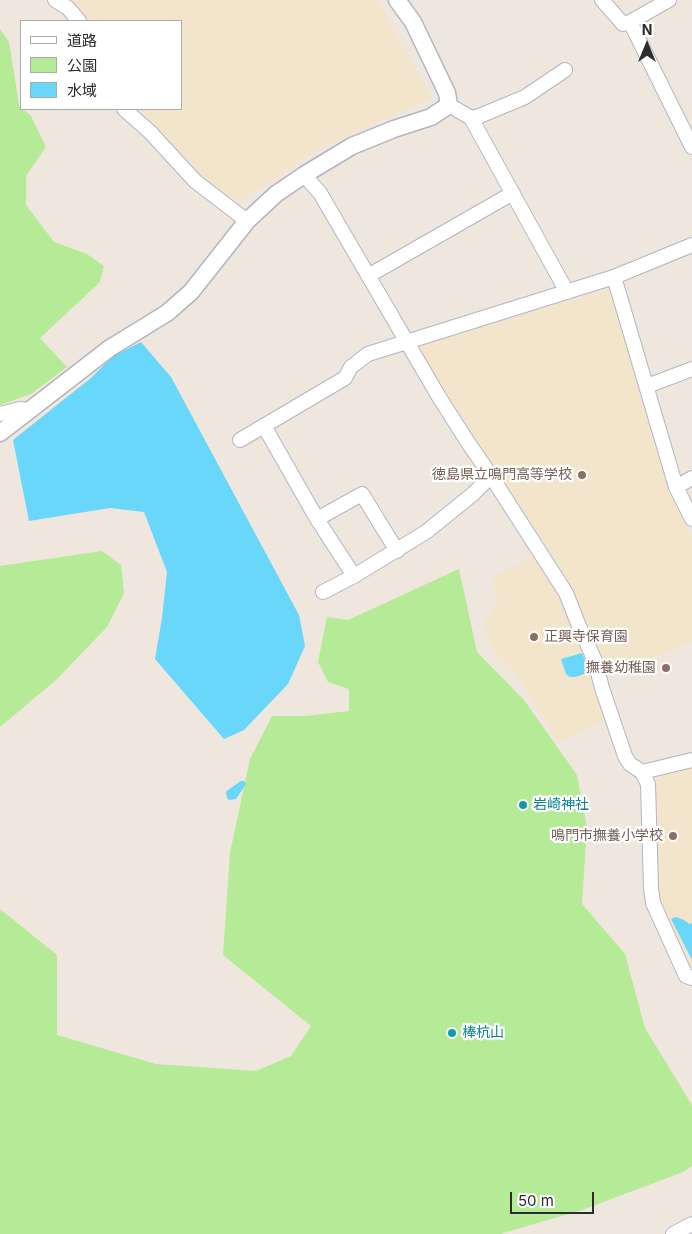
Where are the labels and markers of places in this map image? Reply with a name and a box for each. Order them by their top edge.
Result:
place label: 徳島県立鳴門高等学校 [432,467,572,483]
marker: 徳島県立鳴門高等学校 [576,469,588,481]
place label: 正興寺保育園 [544,629,628,645]
marker: 正興寺保育園 [528,631,540,643]
place label: 撫養幼稚園 [586,660,656,676]
marker: 撫養幼稚園 [660,662,672,674]
place label: 岩崎神社 [533,797,589,813]
marker: 岩崎神社 [517,799,529,811]
place label: 鳴門市撫養小学校 [551,828,663,844]
marker: 鳴門市撫養小学校 [667,830,679,842]
place label: 棒杭山 [462,1025,504,1041]
marker: 棒杭山 [446,1027,458,1039]

